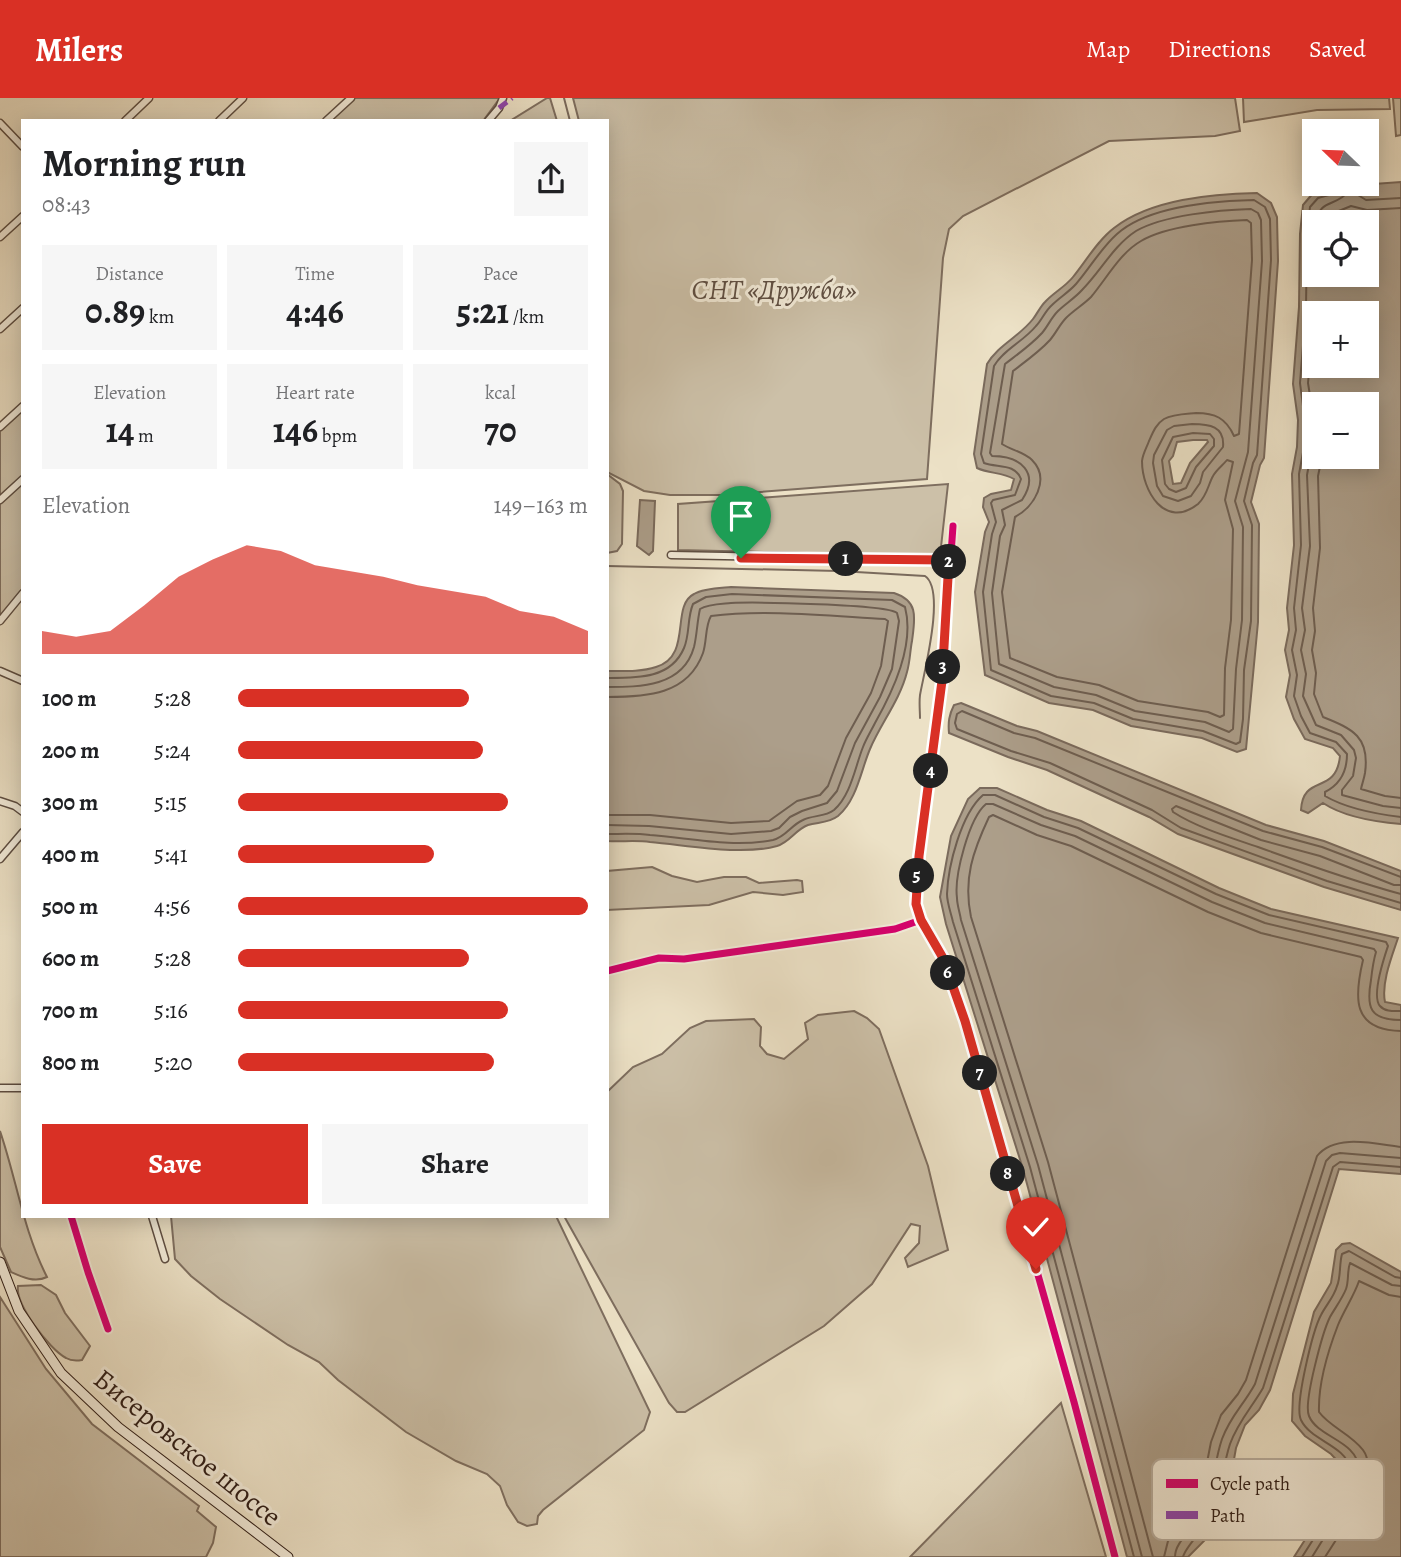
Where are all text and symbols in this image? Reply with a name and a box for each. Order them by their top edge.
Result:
text: Milers [35,27,123,72]
text: Map [1086,33,1130,65]
text: Directions [1168,33,1271,65]
text: Saved [1309,33,1366,65]
north arrow [1302,119,1379,196]
map controls [1302,119,1379,469]
text: Morning run [42,137,246,189]
button: share [514,142,588,216]
text: 08:43 [42,189,91,220]
button: locate [1302,210,1379,287]
text: Distance [96,261,164,287]
text: Time [295,261,335,287]
text: Pace [483,261,518,287]
park label: СНТ «Дружба» [692,271,856,309]
text: 0.89 [85,287,145,335]
text: 4:46 [286,287,344,335]
text: 5:21 [456,287,509,335]
button: + [1302,301,1379,378]
text: km [145,304,174,330]
text: /km [509,304,544,330]
text: Elevation [93,380,166,406]
text: Heart rate [275,380,355,406]
text: kcal [485,380,516,406]
button: − [1302,392,1379,469]
text: 14 [105,406,134,454]
text: 146 [273,406,318,454]
text: 70 [484,406,517,454]
text: m [134,423,154,449]
text: bpm [318,423,357,449]
pin [711,486,771,558]
text: Elevation [42,490,130,521]
text: 149–163 m [494,490,588,521]
icon: arrive [722,497,760,535]
pin: 1 [828,542,864,576]
text: 1 [842,545,849,571]
pin: 2 [932,545,967,580]
text: 2 [944,548,953,574]
pin: 3 [926,650,960,684]
text: 3 [938,653,947,679]
text: 100 m [42,683,97,714]
text: 5:28 [154,683,191,714]
text: 200 m [42,735,100,766]
text: 5:24 [154,735,191,766]
pin: 4 [914,754,948,788]
text: 4 [926,757,935,783]
text: 300 m [42,787,98,818]
text: 5:15 [154,787,187,818]
text: 400 m [42,839,99,870]
text: 5:41 [154,839,188,870]
pin: 5 [900,858,934,894]
text: 5 [912,862,921,888]
text: 500 m [42,891,98,922]
text: 4:56 [154,891,190,922]
text: 600 m [42,943,99,974]
text: 5:28 [154,943,191,974]
pin: 6 [930,956,965,990]
text: 6 [943,959,952,985]
text: 700 m [42,995,98,1026]
text: 5:16 [154,995,188,1026]
text: 800 m [42,1047,99,1078]
text: 5:20 [154,1047,193,1078]
pin: 7 [962,1056,998,1090]
text: 7 [975,1059,984,1085]
button: Save [42,1124,308,1204]
button: Share [322,1124,588,1204]
pin: 8 [990,1156,1026,1192]
text: 8 [1003,1160,1012,1186]
pin [1006,1197,1066,1269]
icon: check [1017,1208,1055,1246]
street label: Бисеровское шоссе [85,1360,289,1535]
legend [1152,1459,1384,1540]
text: Cycle path [1210,1471,1290,1497]
text: Path [1210,1503,1245,1529]

